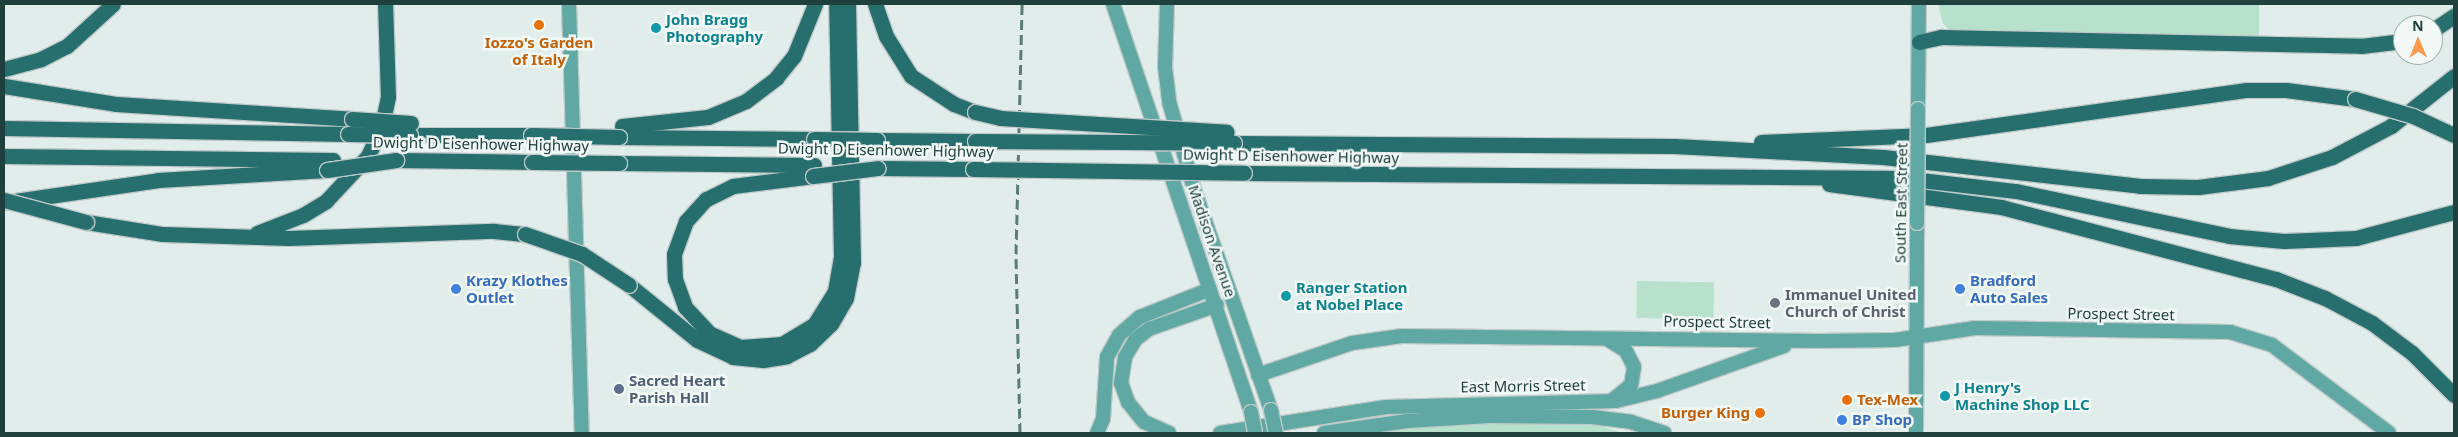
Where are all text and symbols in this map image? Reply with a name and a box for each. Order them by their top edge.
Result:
place label: John Bragg Photography [666,10,763,45]
north arrow [2393,15,2443,65]
text: N [2412,16,2424,35]
marker: Iozzo's Garden of Italy [533,19,545,31]
marker: John Bragg Photography [650,22,662,34]
place label: Iozzo's Garden of Italy [485,33,593,68]
street label: Dwight D Eisenhower Highway [373,133,589,155]
street label: Dwight D Eisenhower Highway [778,139,994,161]
street label: South East Street [1891,143,1911,263]
street label: Dwight D Eisenhower Highway [1183,145,1399,167]
street label: Madison Avenue [1184,183,1240,299]
place label: Krazy Klothes Outlet [466,271,568,306]
place label: Bradford Auto Sales [1970,271,2048,306]
place label: Ranger Station at Nobel Place [1296,278,1407,313]
marker: Krazy Klothes Outlet [450,283,462,295]
marker: Bradford Auto Sales [1954,283,1966,295]
place label: Immanuel United Church of Christ [1785,285,1916,320]
marker: Ranger Station at Nobel Place [1280,290,1292,302]
marker: Immanuel United Church of Christ [1769,297,1781,309]
street label: Prospect Street [2067,304,2175,324]
street label: Prospect Street [1663,312,1771,332]
place label: Sacred Heart Parish Hall [629,371,725,406]
street label: East Morris Street [1460,376,1586,396]
place label: J Henry's Machine Shop LLC [1955,378,2090,413]
marker: Sacred Heart Parish Hall [613,383,625,395]
marker: J Henry's Machine Shop LLC [1939,390,1951,402]
place label: Tex-Mex [1857,391,1918,409]
marker: Tex-Mex [1841,394,1853,406]
place label: Burger King [1661,404,1750,422]
marker: Burger King [1754,407,1766,419]
place label: BP Shop [1852,411,1912,429]
marker: BP Shop [1836,414,1848,426]

